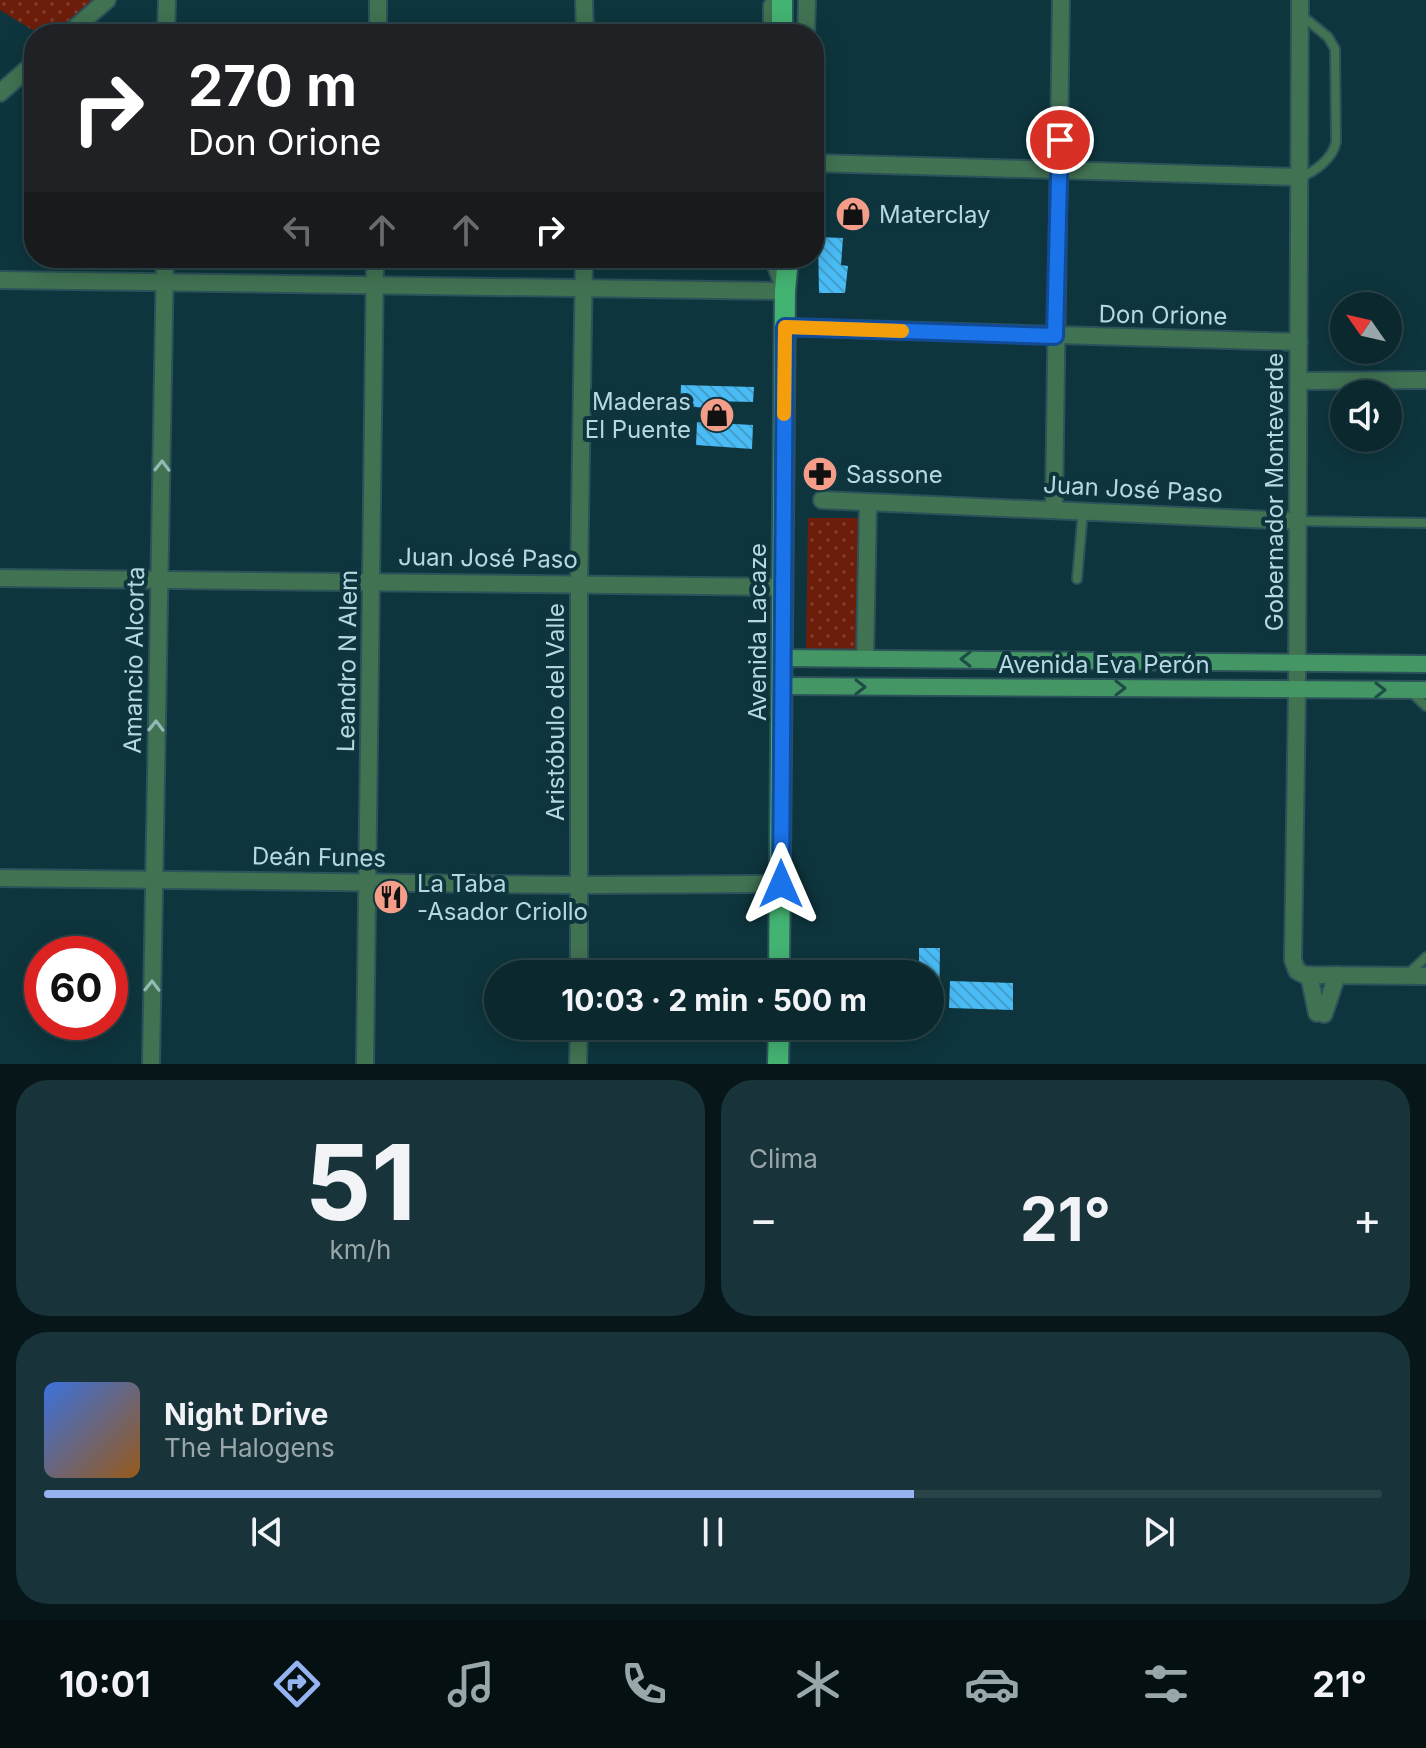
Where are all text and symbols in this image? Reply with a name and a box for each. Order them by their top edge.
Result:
text: 270 m [188,52,357,120]
icon: right [56,56,160,160]
pin [1026,106,1094,174]
icon: arrive [1038,118,1082,162]
text: Don Orione [188,120,381,164]
shop icon: Materclay [834,195,872,233]
place label: Materclay [879,200,991,229]
icon: left [276,208,320,252]
icon: ahead [360,208,404,252]
icon: ahead [444,208,488,252]
icon: right [528,208,572,252]
north arrow [1330,292,1402,364]
map controls [1330,292,1402,452]
street label: Don Orione [1098,299,1228,331]
street label: Gobernador Monteverde [1260,353,1289,631]
button: sound [1330,380,1402,452]
place label: Maderas El Puente [585,387,691,444]
shop icon: Maderas El Puente [698,396,736,434]
pharmacy icon: Sassone [801,455,839,493]
one-way arrow [153,459,170,472]
place label: Sassone [846,460,943,489]
street label: Juan José Paso [1043,470,1223,508]
street label: Juan José Paso [398,542,578,574]
street label: Avenida Lacaze [743,543,772,721]
street label: Amancio Alcorta [118,566,150,754]
street label: Leandro N Alem [331,570,363,752]
street label: Aristóbulo del Valle [541,603,570,821]
one-way arrow [959,650,972,668]
street label: Avenida Eva Perón [998,650,1210,679]
one-way arrow [854,678,867,695]
one-way arrow [1114,679,1127,697]
one-way arrow [1374,681,1387,699]
one-way arrow [147,719,165,732]
street label: Deán Funes [252,841,386,873]
position arrow [739,842,823,926]
place label: La Taba -Asador Criollo [417,869,588,926]
restaurant icon: La Taba -Asador Criollo [372,878,410,916]
speed limit sign: 60 [24,936,128,1040]
one-way arrow [143,979,161,992]
text: 10:03 · 2 min · 500 m [561,982,867,1018]
text: 51 [305,1119,416,1245]
text: Clima [749,1143,818,1174]
text: 21° [1020,1183,1111,1255]
text: − [749,1192,778,1246]
text: + [1353,1192,1382,1246]
text: km/h [330,1234,391,1265]
text: Night Drive [164,1396,328,1432]
text: The Halogens [164,1432,335,1463]
icon: previous [245,1510,289,1554]
icon: pause [691,1510,735,1554]
icon: next [1137,1510,1181,1554]
icon: directions [269,1656,325,1712]
icon: music [443,1656,499,1712]
icon: phone [616,1656,672,1712]
icon: climate [790,1656,846,1712]
icon: car [964,1656,1020,1712]
icon: filters [1138,1656,1194,1712]
text: 10:01 [59,1662,151,1706]
text: 21° [1312,1662,1367,1706]

